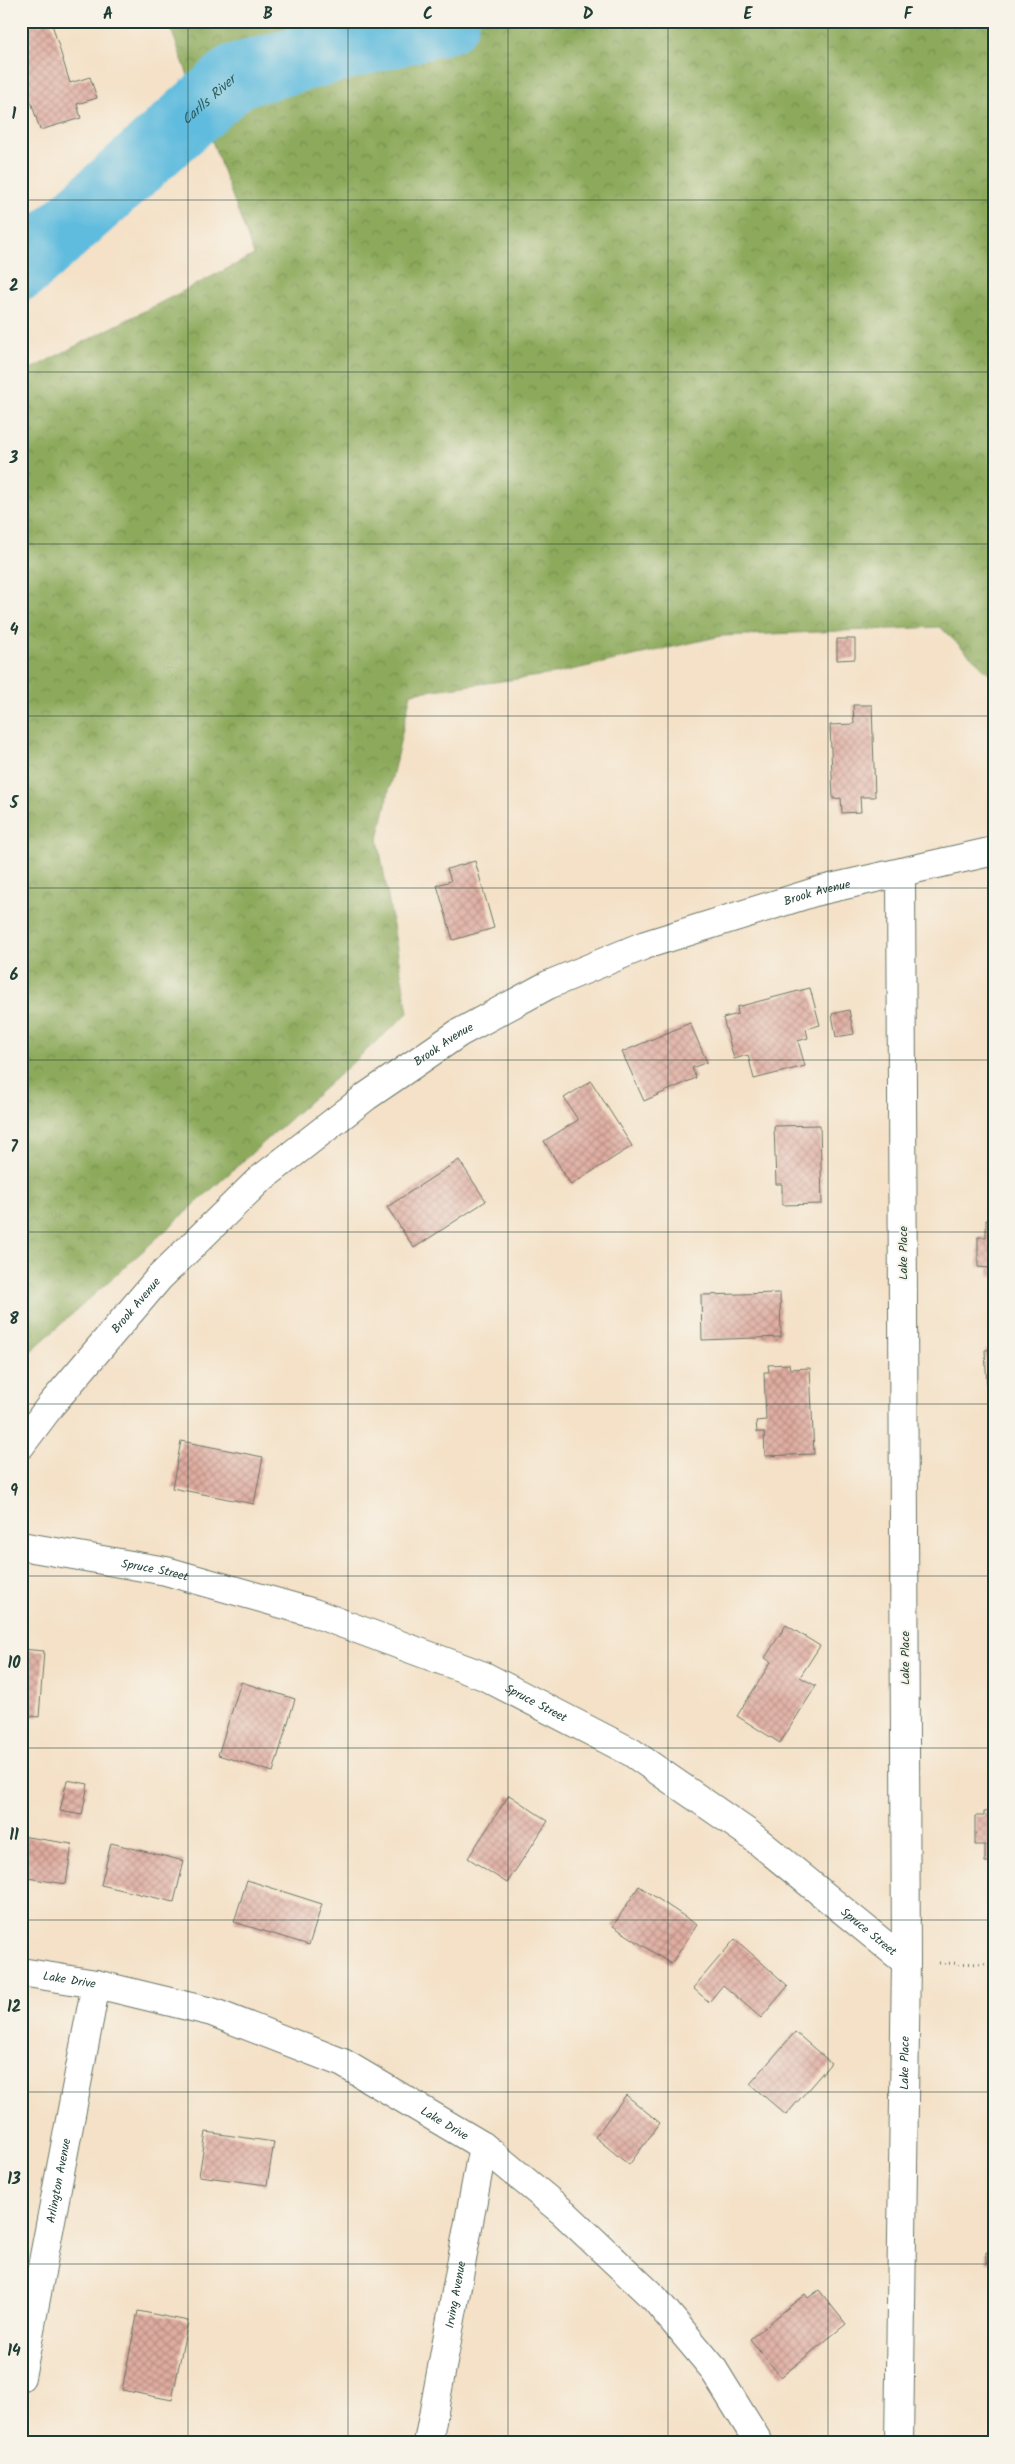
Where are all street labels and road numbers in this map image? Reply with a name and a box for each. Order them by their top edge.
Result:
street label: Brook Avenue [781,874,853,911]
street label: Brook Avenue [410,1017,477,1071]
street label: Lake Place [894,1225,913,1280]
street label: Brook Avenue [106,1273,166,1337]
street label: Spruce Street [120,1554,191,1586]
street label: Lake Place [896,1630,915,1685]
street label: Spruce Street [502,1679,571,1727]
street label: Spruce Street [836,1903,901,1961]
street label: Lake Drive [42,1966,98,1993]
street label: Lake Place [895,2035,914,2090]
street label: Lake Drive [417,2102,473,2145]
street label: Arlington Avenue [41,2136,76,2225]
street label: Irving Avenue [440,2259,471,2330]

